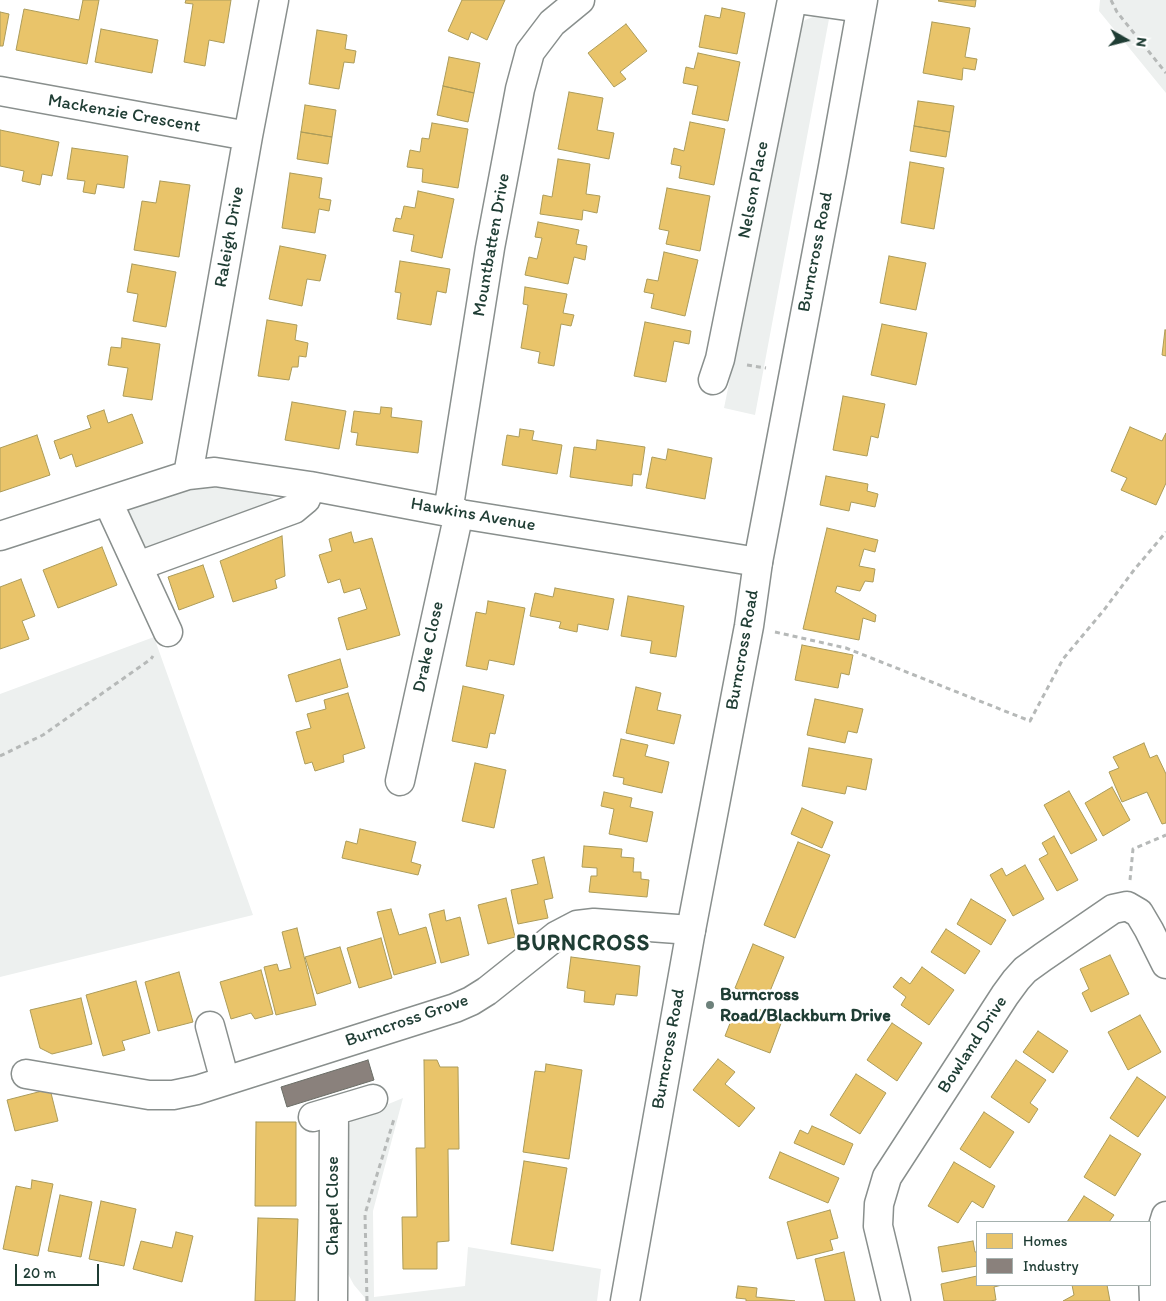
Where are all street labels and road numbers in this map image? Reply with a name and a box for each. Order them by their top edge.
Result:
street label: Mackenzie Crescent [46,90,202,138]
street label: Nelson Place [734,139,774,241]
street label: Mountbatten Drive [469,172,515,318]
street label: Raleigh Drive [211,185,249,289]
street label: Burncross Road [794,190,838,314]
street label: Hawkins Avenue [409,493,537,537]
street label: Burncross Road [722,588,764,712]
street label: Drake Close [409,599,449,695]
street label: Burncross Road [648,987,690,1111]
street label: Burncross Grove [343,990,471,1052]
street label: Bowland Drive [933,992,1013,1098]
street label: Chapel Close [322,1156,344,1256]

